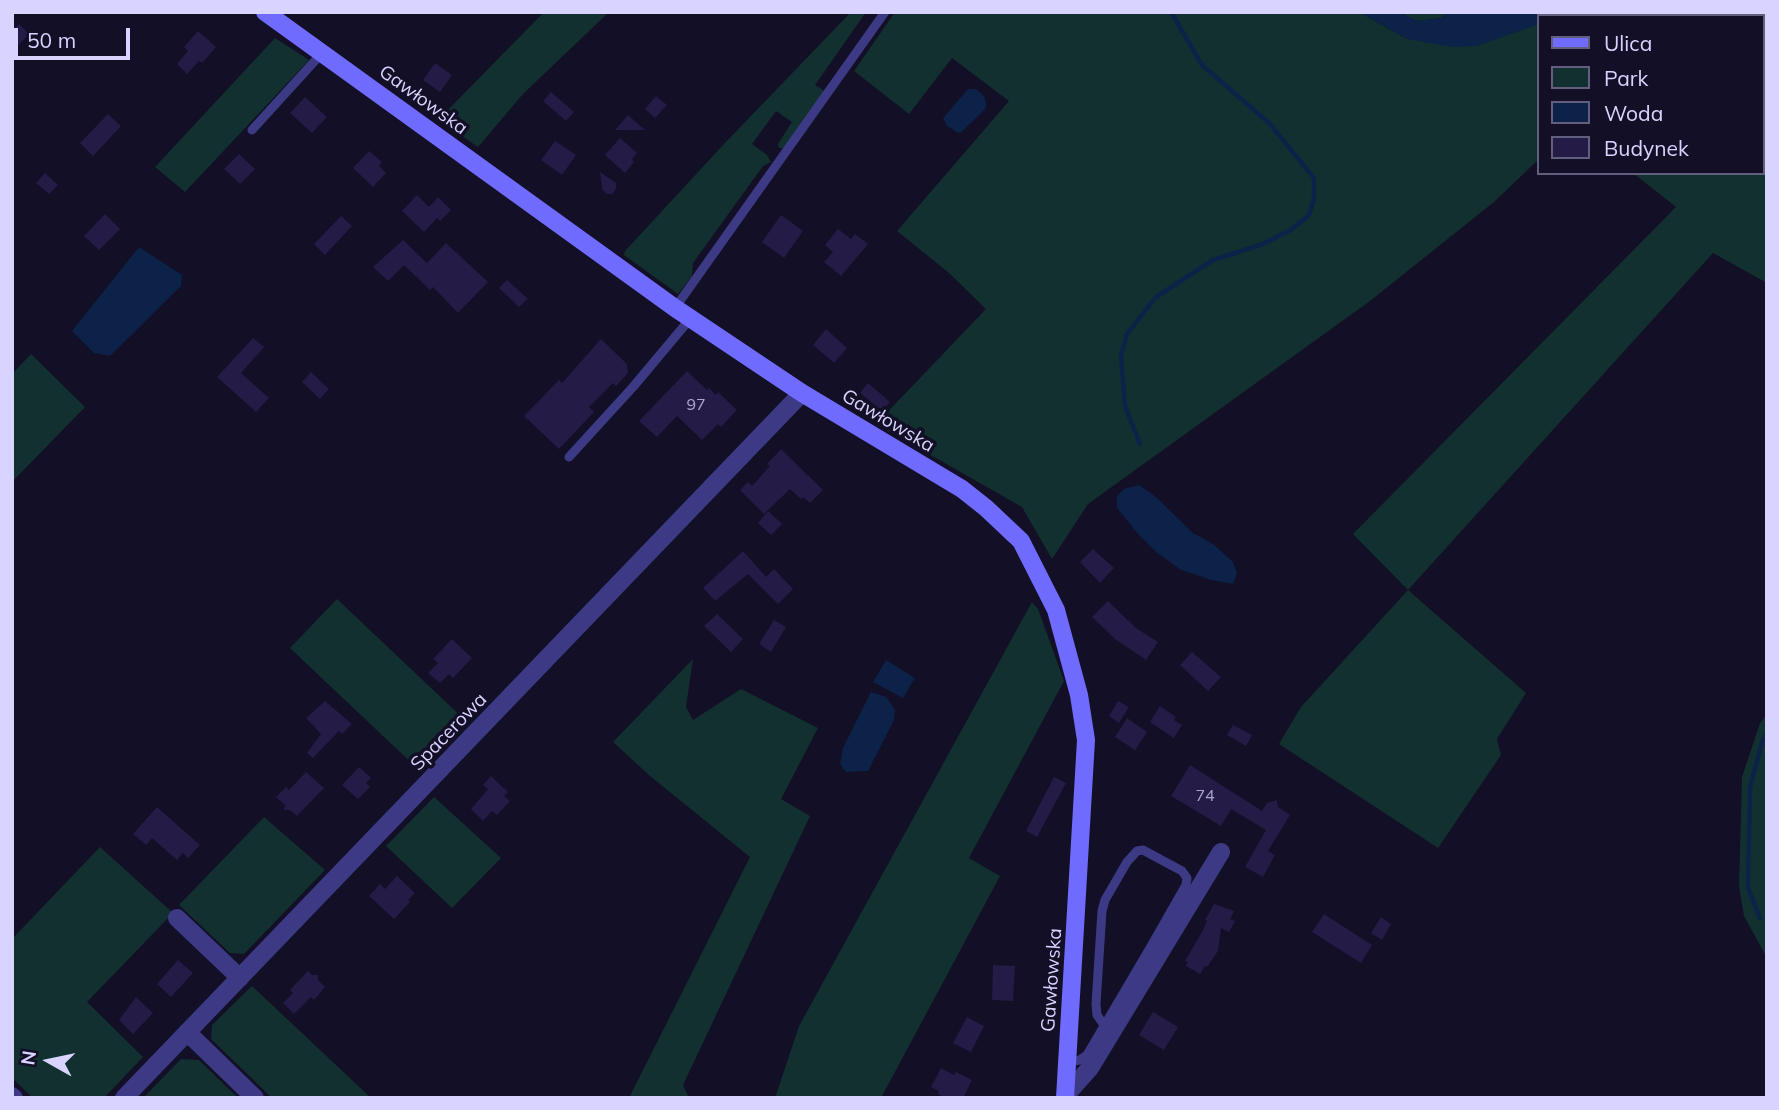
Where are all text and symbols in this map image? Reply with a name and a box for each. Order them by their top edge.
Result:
scale bar [18,14,133,58]
legend [1538,14,1765,175]
text: 50 m [27,27,76,53]
text: Ulica [1604,30,1652,56]
street label: Gawłowska [374,60,472,140]
text: Park [1604,65,1648,91]
text: Woda [1604,100,1663,126]
text: Budynek [1604,135,1689,161]
street label: Gawłowska [838,385,938,457]
house number: 97 [686,395,706,415]
street label: Spacerowa [406,688,492,776]
house number: 74 [1195,786,1215,806]
street label: Gawłowska [1037,927,1067,1033]
north arrow [14,1026,84,1096]
text: N [15,1049,41,1067]

